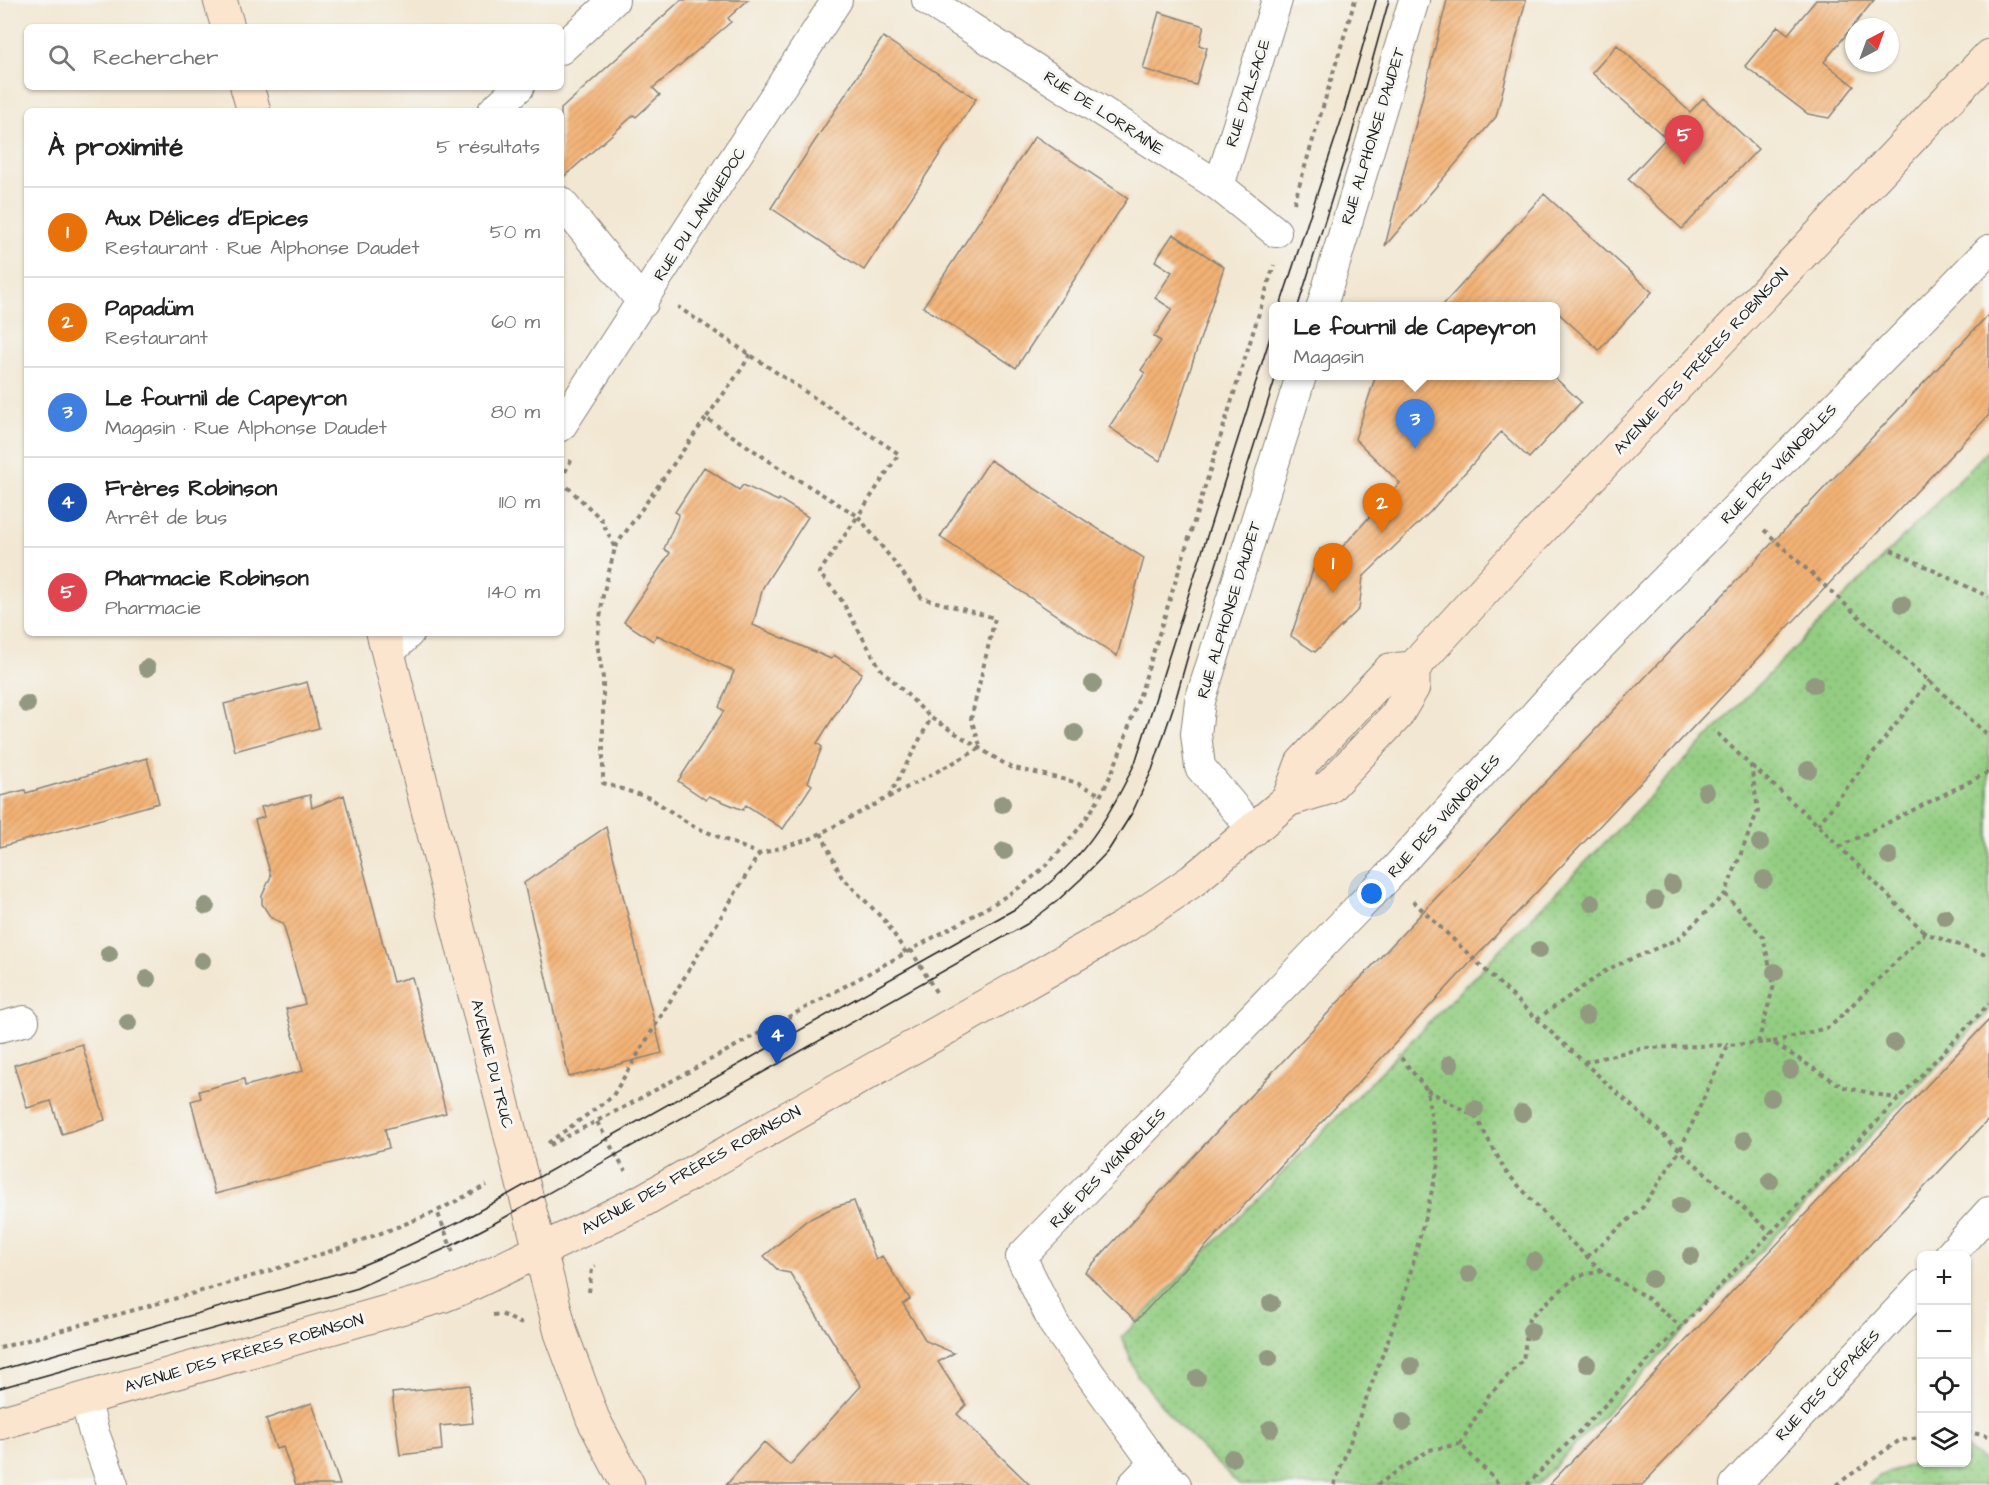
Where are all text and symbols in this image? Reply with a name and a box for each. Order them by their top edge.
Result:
north arrow [1845,18,1899,72]
search box [24,24,564,90]
street label: RUE D'ALSACE [1220,36,1276,150]
icon: search [45,41,78,74]
text: Rechercher [93,42,218,73]
street label: RUE ALPHONSE DAUDET [1336,45,1410,227]
street label: RUE DE LORRAINE [1040,66,1169,160]
pin: 5 [1664,116,1704,165]
text: À proximité [48,129,183,165]
text: 5 résultats [436,133,540,161]
street label: RUE DU LANGUEDOC [648,143,752,285]
text: Aux Délices d'Epices [105,203,308,234]
text: 1 [66,218,69,246]
text: 50 m [490,218,540,246]
text: Restaurant · Rue Alphonse Daudet [105,234,419,262]
street label: AVENUE DES FRÈRES ROBINSON [1608,263,1794,459]
text: Papadüm [105,293,193,324]
popup [1269,302,1560,380]
text: 2 [62,308,73,336]
text: 60 m [491,308,540,336]
text: Le fournil de Capeyron [1294,312,1535,343]
text: Restaurant [105,324,208,352]
text: Magasin [1294,343,1364,371]
text: Le fournil de Capeyron [105,383,347,414]
text: 3 [62,398,73,426]
text: 80 m [491,398,540,426]
street label: RUE DES VIGNOBLES [1716,399,1842,529]
pin: 3 [1396,400,1434,449]
text: Magasin · Rue Alphonse Daudet [105,414,387,442]
text: Frères Robinson [105,473,277,504]
pin: 2 [1362,484,1402,533]
text: 4 [61,488,74,516]
text: 110 m [499,488,540,516]
text: Arrêt de bus [105,504,227,532]
street label: RUE ALPHONSE DAUDET [1192,519,1266,701]
pin: 1 [1314,544,1352,593]
text: Pharmacie Robinson [105,563,309,594]
text: 5 [60,578,75,606]
text: 140 m [488,578,540,606]
text: Pharmacie [105,594,201,622]
street label: RUE DES VIGNOBLES [1383,749,1505,883]
your location [1357,879,1386,908]
street label: AVENUE DU TRUC [465,997,519,1131]
pin: 4 [758,1016,796,1065]
street label: AVENUE DES FRÈRES ROBINSON [577,1100,805,1240]
street label: RUE DES VIGNOBLES [1045,1103,1171,1233]
map controls [1917,1251,1971,1467]
button: + [1917,1251,1971,1305]
button: − [1917,1305,1971,1359]
street label: AVENUE DES FRÈRES ROBINSON [122,1308,366,1398]
street label: RUE DES CÉPAGES [1771,1325,1885,1445]
button: locate [1917,1359,1971,1413]
button: layers [1917,1413,1971,1467]

